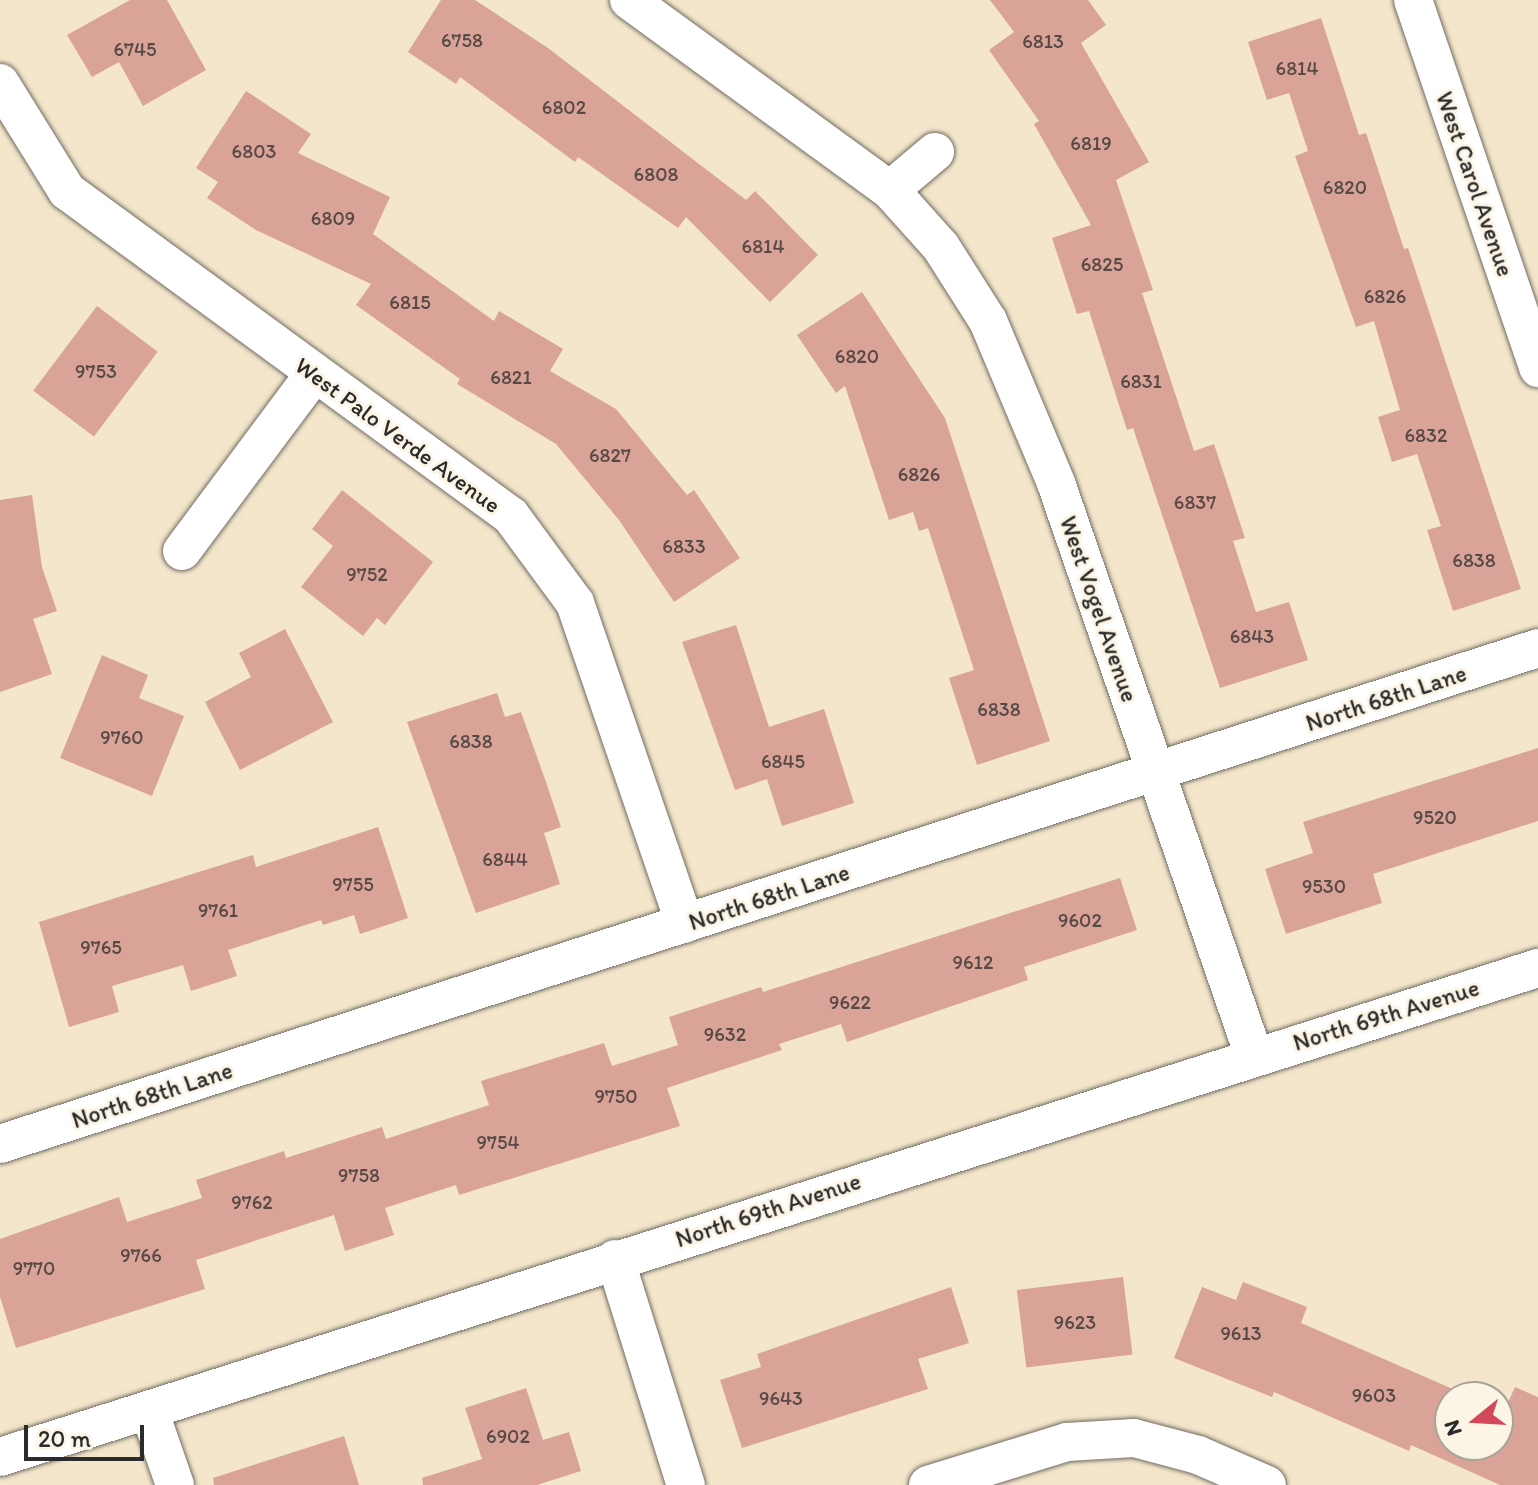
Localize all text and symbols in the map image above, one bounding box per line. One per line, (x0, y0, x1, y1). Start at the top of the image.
house number: 6758 (441, 28, 483, 52)
house number: 6813 (1022, 29, 1064, 53)
house number: 6745 (113, 37, 157, 61)
house number: 6814 (1276, 56, 1318, 80)
street label: West Carol Avenue (1430, 88, 1520, 280)
house number: 6802 (542, 95, 586, 119)
house number: 6819 (1070, 131, 1112, 155)
house number: 6803 (232, 139, 276, 163)
house number: 6808 (634, 162, 678, 186)
house number: 6820 (1323, 175, 1367, 199)
house number: 6809 (311, 206, 355, 230)
house number: 6814 (742, 234, 784, 258)
house number: 6825 (1081, 252, 1123, 276)
house number: 6826 (1364, 284, 1406, 308)
house number: 6815 (389, 290, 431, 314)
house number: 6820 (835, 344, 879, 368)
street label: West Palo Verde Avenue (290, 351, 506, 519)
house number: 9753 (75, 359, 117, 383)
house number: 6821 (490, 365, 532, 389)
house number: 6831 (1120, 369, 1162, 393)
house number: 6832 (1405, 423, 1447, 447)
house number: 6827 (589, 443, 631, 467)
house number: 6826 (898, 462, 940, 486)
house number: 6837 (1174, 490, 1216, 514)
street label: West Vogel Avenue (1054, 513, 1144, 705)
house number: 6833 (662, 534, 706, 558)
house number: 6838 (1452, 548, 1496, 572)
house number: 9752 (346, 562, 388, 586)
house number: 6843 (1230, 624, 1274, 648)
street label: North 68th Lane (1302, 658, 1470, 738)
house number: 6838 (977, 697, 1021, 721)
house number: 9760 (100, 725, 144, 749)
house number: 6838 (449, 729, 493, 753)
house number: 6845 (761, 749, 805, 773)
house number: 9520 (1413, 805, 1457, 829)
house number: 6844 (482, 847, 528, 871)
street label: North 68th Lane (685, 857, 853, 937)
house number: 9755 (332, 872, 374, 896)
house number: 9530 (1302, 874, 1346, 898)
house number: 9761 (198, 898, 238, 922)
house number: 9602 (1058, 908, 1102, 932)
house number: 9765 (80, 935, 122, 959)
house number: 9612 (953, 950, 993, 974)
street label: North 69th Avenue (1290, 973, 1482, 1057)
house number: 9622 (829, 990, 871, 1014)
house number: 9632 (704, 1022, 746, 1046)
street label: North 68th Lane (68, 1055, 236, 1135)
house number: 9750 (594, 1084, 638, 1108)
house number: 9754 (477, 1130, 519, 1154)
house number: 9758 (338, 1163, 380, 1187)
street label: North 69th Avenue (672, 1167, 864, 1253)
house number: 9762 (231, 1190, 273, 1214)
house number: 9766 (120, 1243, 162, 1267)
house number: 9770 (13, 1256, 55, 1280)
house number: 9623 (1054, 1310, 1096, 1334)
house number: 9613 (1220, 1321, 1262, 1345)
north arrow (1434, 1381, 1514, 1461)
house number: 9603 (1352, 1383, 1396, 1407)
house number: 9643 (759, 1386, 803, 1410)
scale bar (28, 1409, 148, 1459)
text: N (1437, 1417, 1468, 1439)
text: 20 m (38, 1424, 91, 1453)
house number: 6902 (486, 1424, 530, 1448)

